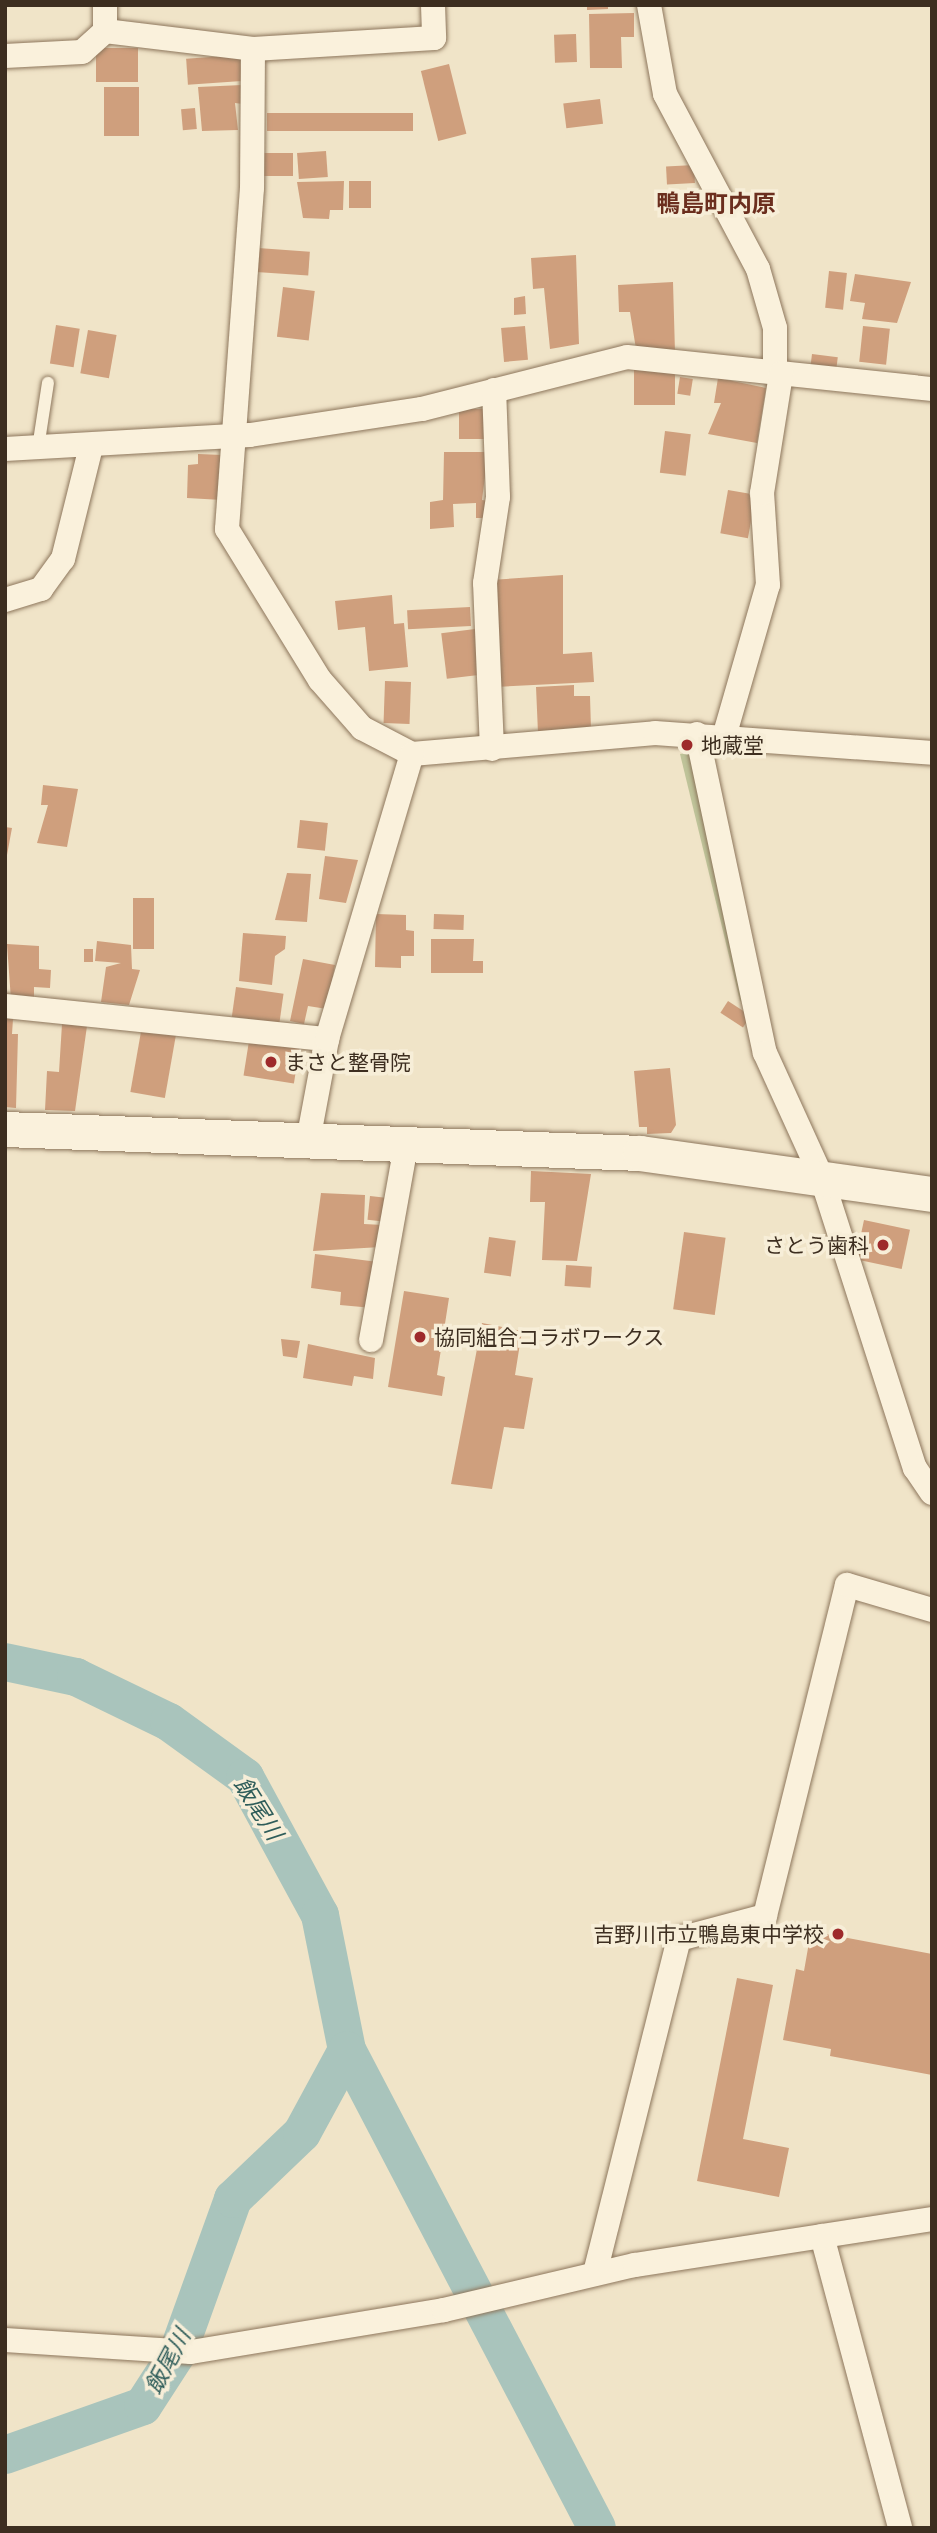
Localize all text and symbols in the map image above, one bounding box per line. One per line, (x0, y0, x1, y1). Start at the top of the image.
district label: 鴨島町内原 (656, 190, 776, 218)
place label: 地蔵堂 (701, 732, 764, 758)
marker: 地蔵堂 (679, 737, 695, 753)
place label: まさと整骨院 (285, 1049, 411, 1075)
marker: まさと整骨院 (263, 1054, 279, 1070)
place label: さとう歯科 (764, 1232, 869, 1258)
marker: さとう歯科 (875, 1237, 891, 1253)
place label: 協同組合コラボワークス (434, 1324, 665, 1350)
marker: 協同組合コラボワークス (412, 1329, 428, 1345)
water label: 飯尾川 (229, 1771, 289, 1845)
place label: 吉野川市立鴨島東中学校 (593, 1921, 824, 1947)
marker: 吉野川市立鴨島東中学校 (830, 1926, 846, 1942)
water label: 飯尾川 (139, 2324, 195, 2398)

